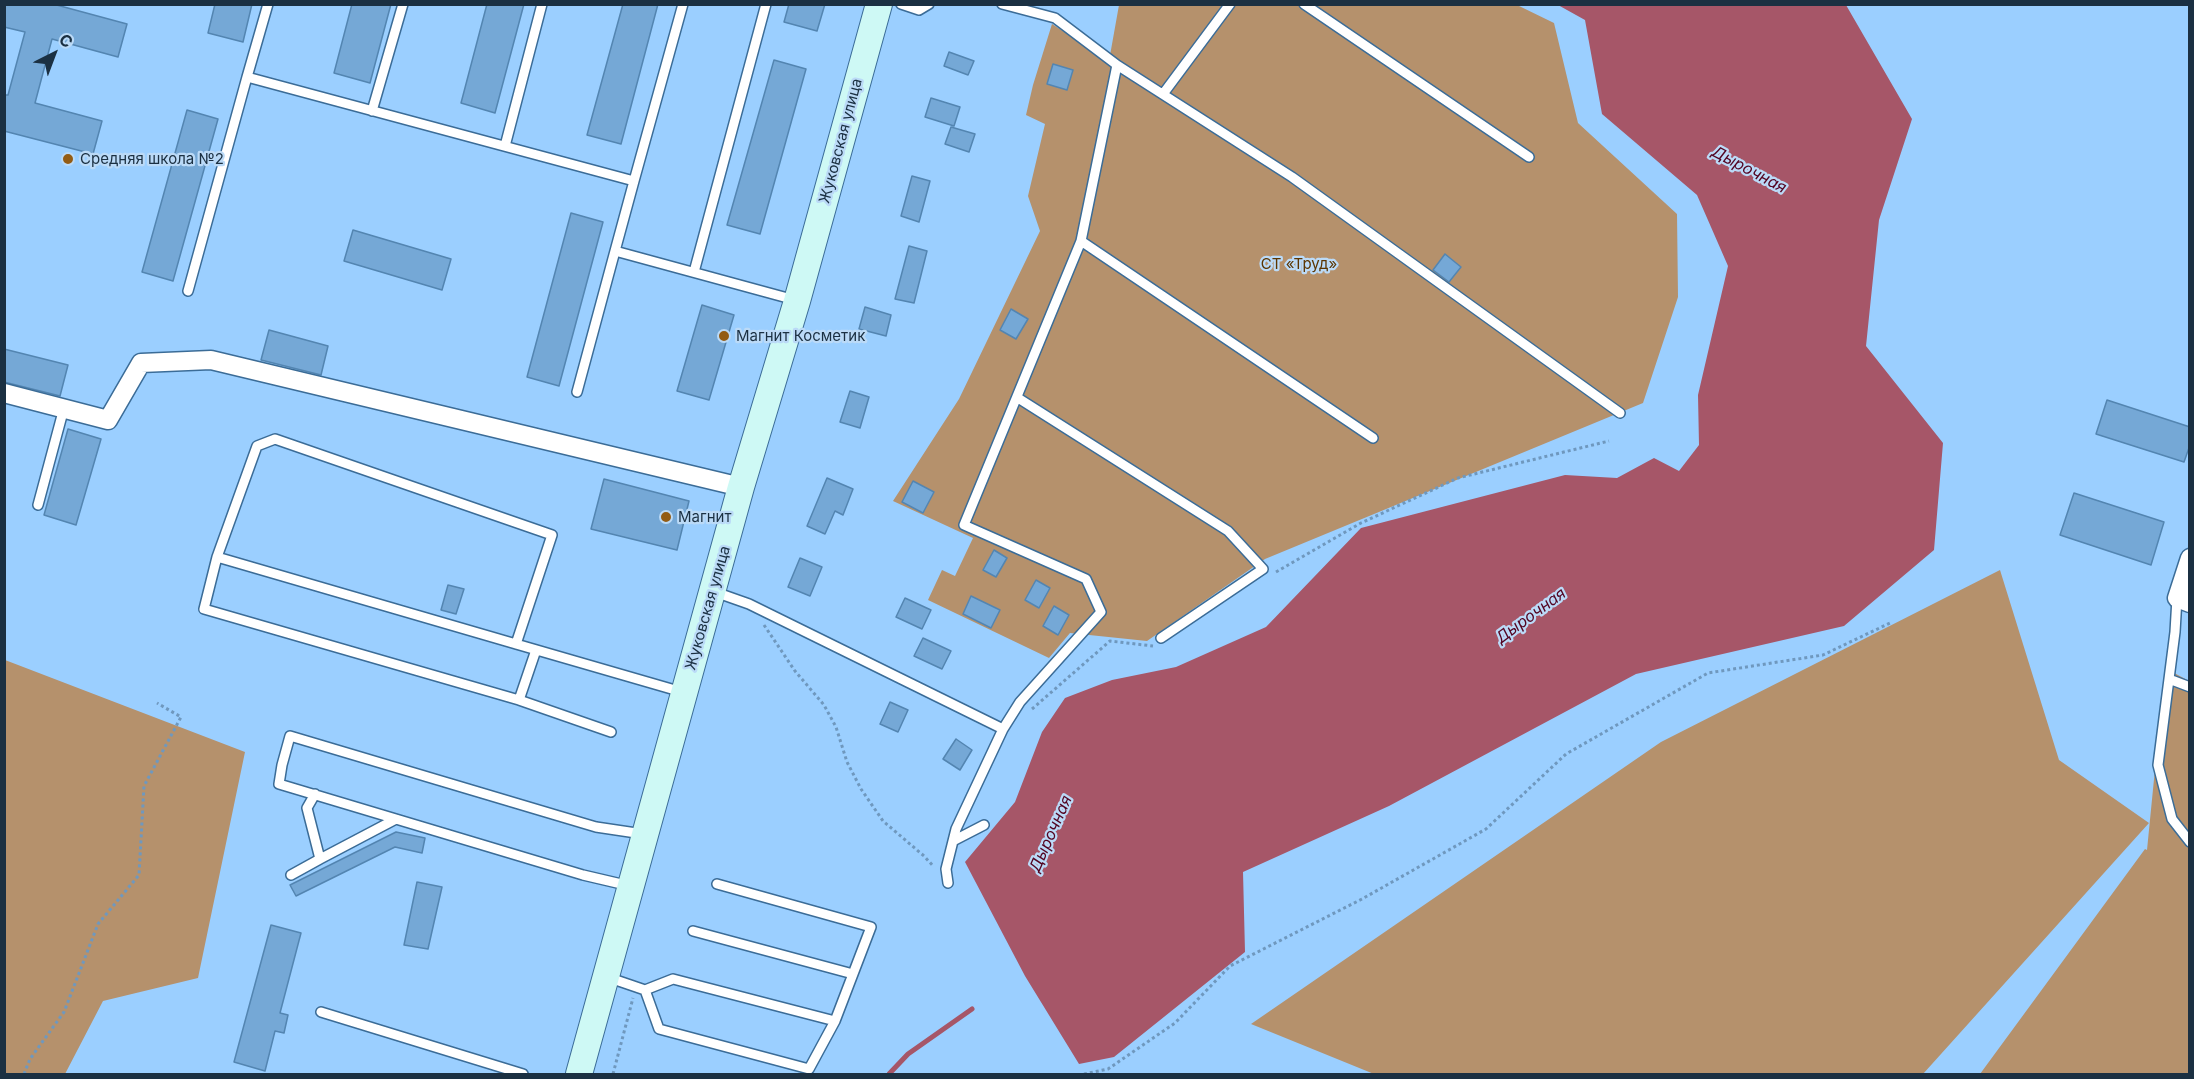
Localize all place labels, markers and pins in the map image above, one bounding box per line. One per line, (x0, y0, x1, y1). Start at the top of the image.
place label: Средняя школа №2 (80, 150, 224, 168)
marker: Средняя школа №2 (61, 152, 75, 166)
place label: Магнит Косметик (736, 327, 865, 345)
marker: Магнит Косметик (717, 329, 731, 343)
place label: Магнит (678, 508, 731, 526)
marker: Магнит (659, 510, 673, 524)

